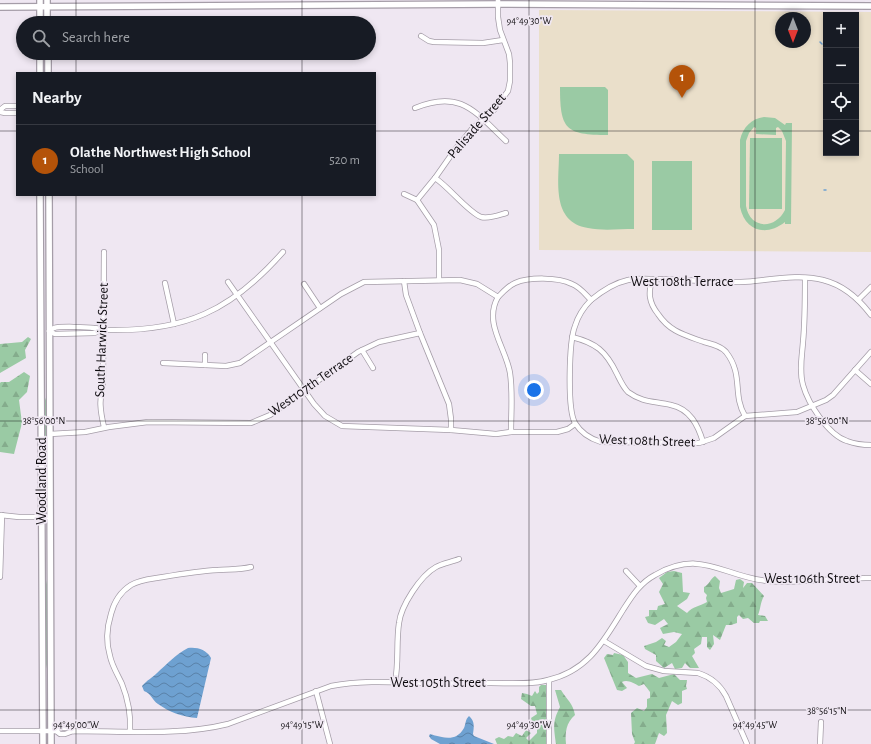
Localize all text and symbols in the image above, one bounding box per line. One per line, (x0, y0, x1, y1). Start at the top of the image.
north arrow (775, 12, 811, 48)
map controls (823, 12, 859, 156)
button: + (823, 12, 859, 48)
search box (16, 16, 376, 60)
text: 94°49'30"W (507, 16, 552, 26)
icon: search (30, 27, 52, 49)
text: Search here (62, 30, 130, 45)
button: − (823, 48, 859, 84)
pin: 1 (669, 65, 695, 98)
button: locate (823, 84, 859, 120)
text: Nearby (32, 89, 82, 106)
street label: Palisade Street (445, 91, 509, 161)
button: layers (823, 120, 859, 156)
text: Olathe Northwest High School (70, 145, 251, 160)
text: 1 (43, 154, 47, 167)
text: 520 m (329, 154, 360, 167)
text: School (70, 163, 104, 176)
street label: West 108th Terrace (631, 275, 733, 289)
street label: South Harwick Street (93, 282, 111, 397)
street label: West107th Terrace (266, 351, 356, 419)
your location (524, 380, 544, 400)
text: 38°56'00"N (23, 416, 65, 426)
text: 38°56'00"N (806, 416, 848, 426)
street label: West 108th Street (599, 432, 696, 450)
street label: Woodland Road (35, 437, 49, 525)
street label: West 106th Street (764, 572, 861, 586)
street label: West 105th Street (390, 676, 486, 690)
text: 38°56'15"N (807, 706, 847, 716)
text: 94°49'00"W (53, 720, 99, 730)
text: 94°49'15"W (280, 720, 324, 730)
text: 94°49'30"W (507, 720, 552, 730)
text: 94°49'45"W (733, 720, 777, 730)

